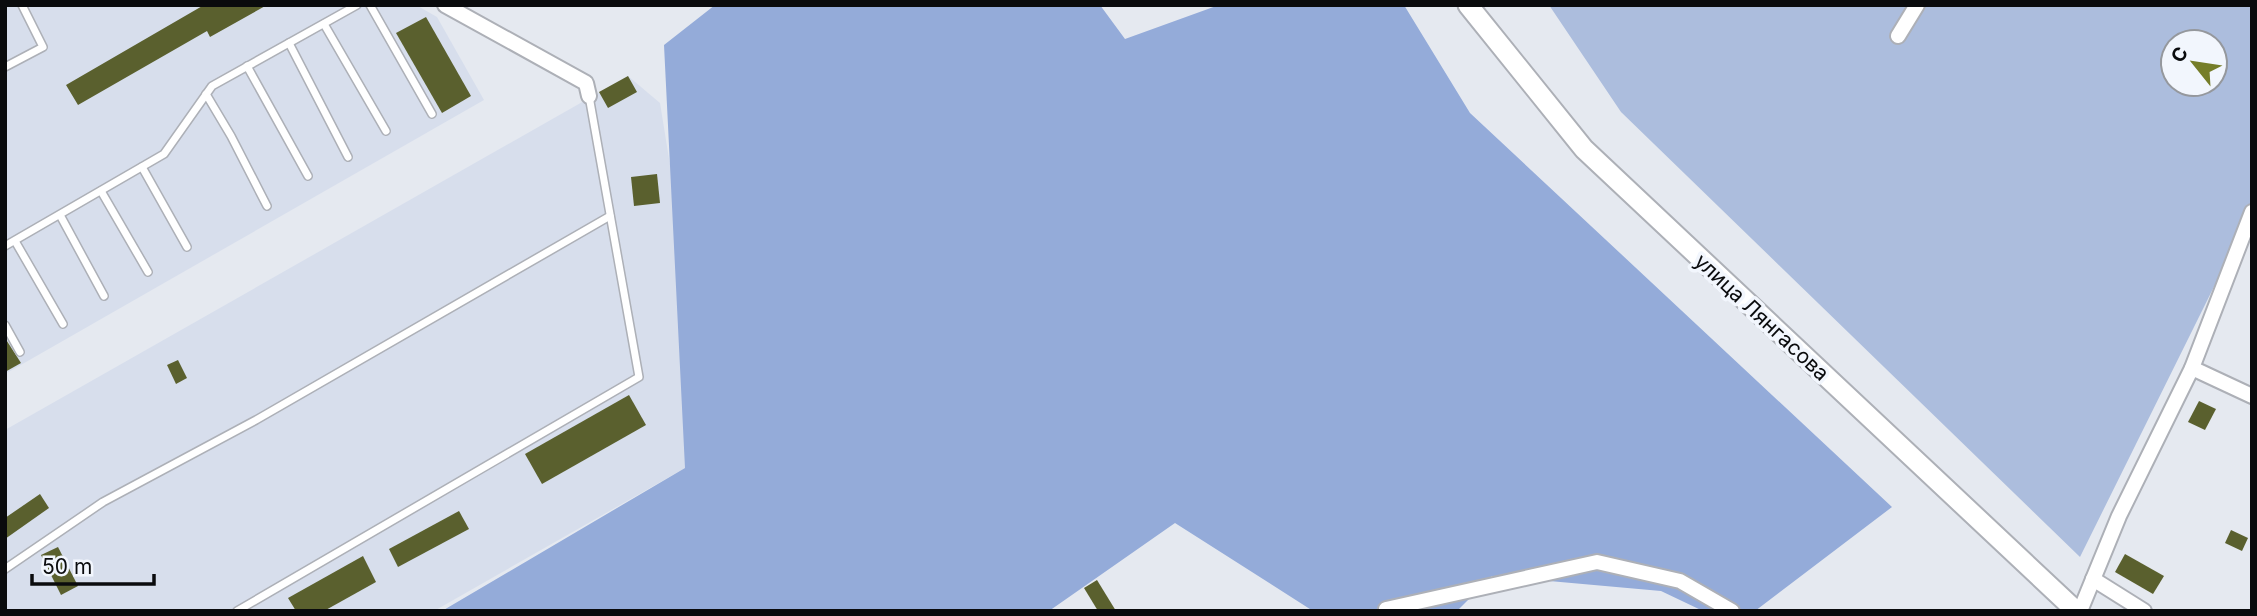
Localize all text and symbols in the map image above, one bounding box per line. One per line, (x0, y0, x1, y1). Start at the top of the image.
north arrow (2159, 28, 2229, 98)
text: С (2166, 43, 2193, 67)
street label: улица Лянгасова (1690, 248, 1834, 386)
scale bar (32, 542, 154, 586)
text: 50 m (42, 554, 92, 579)

